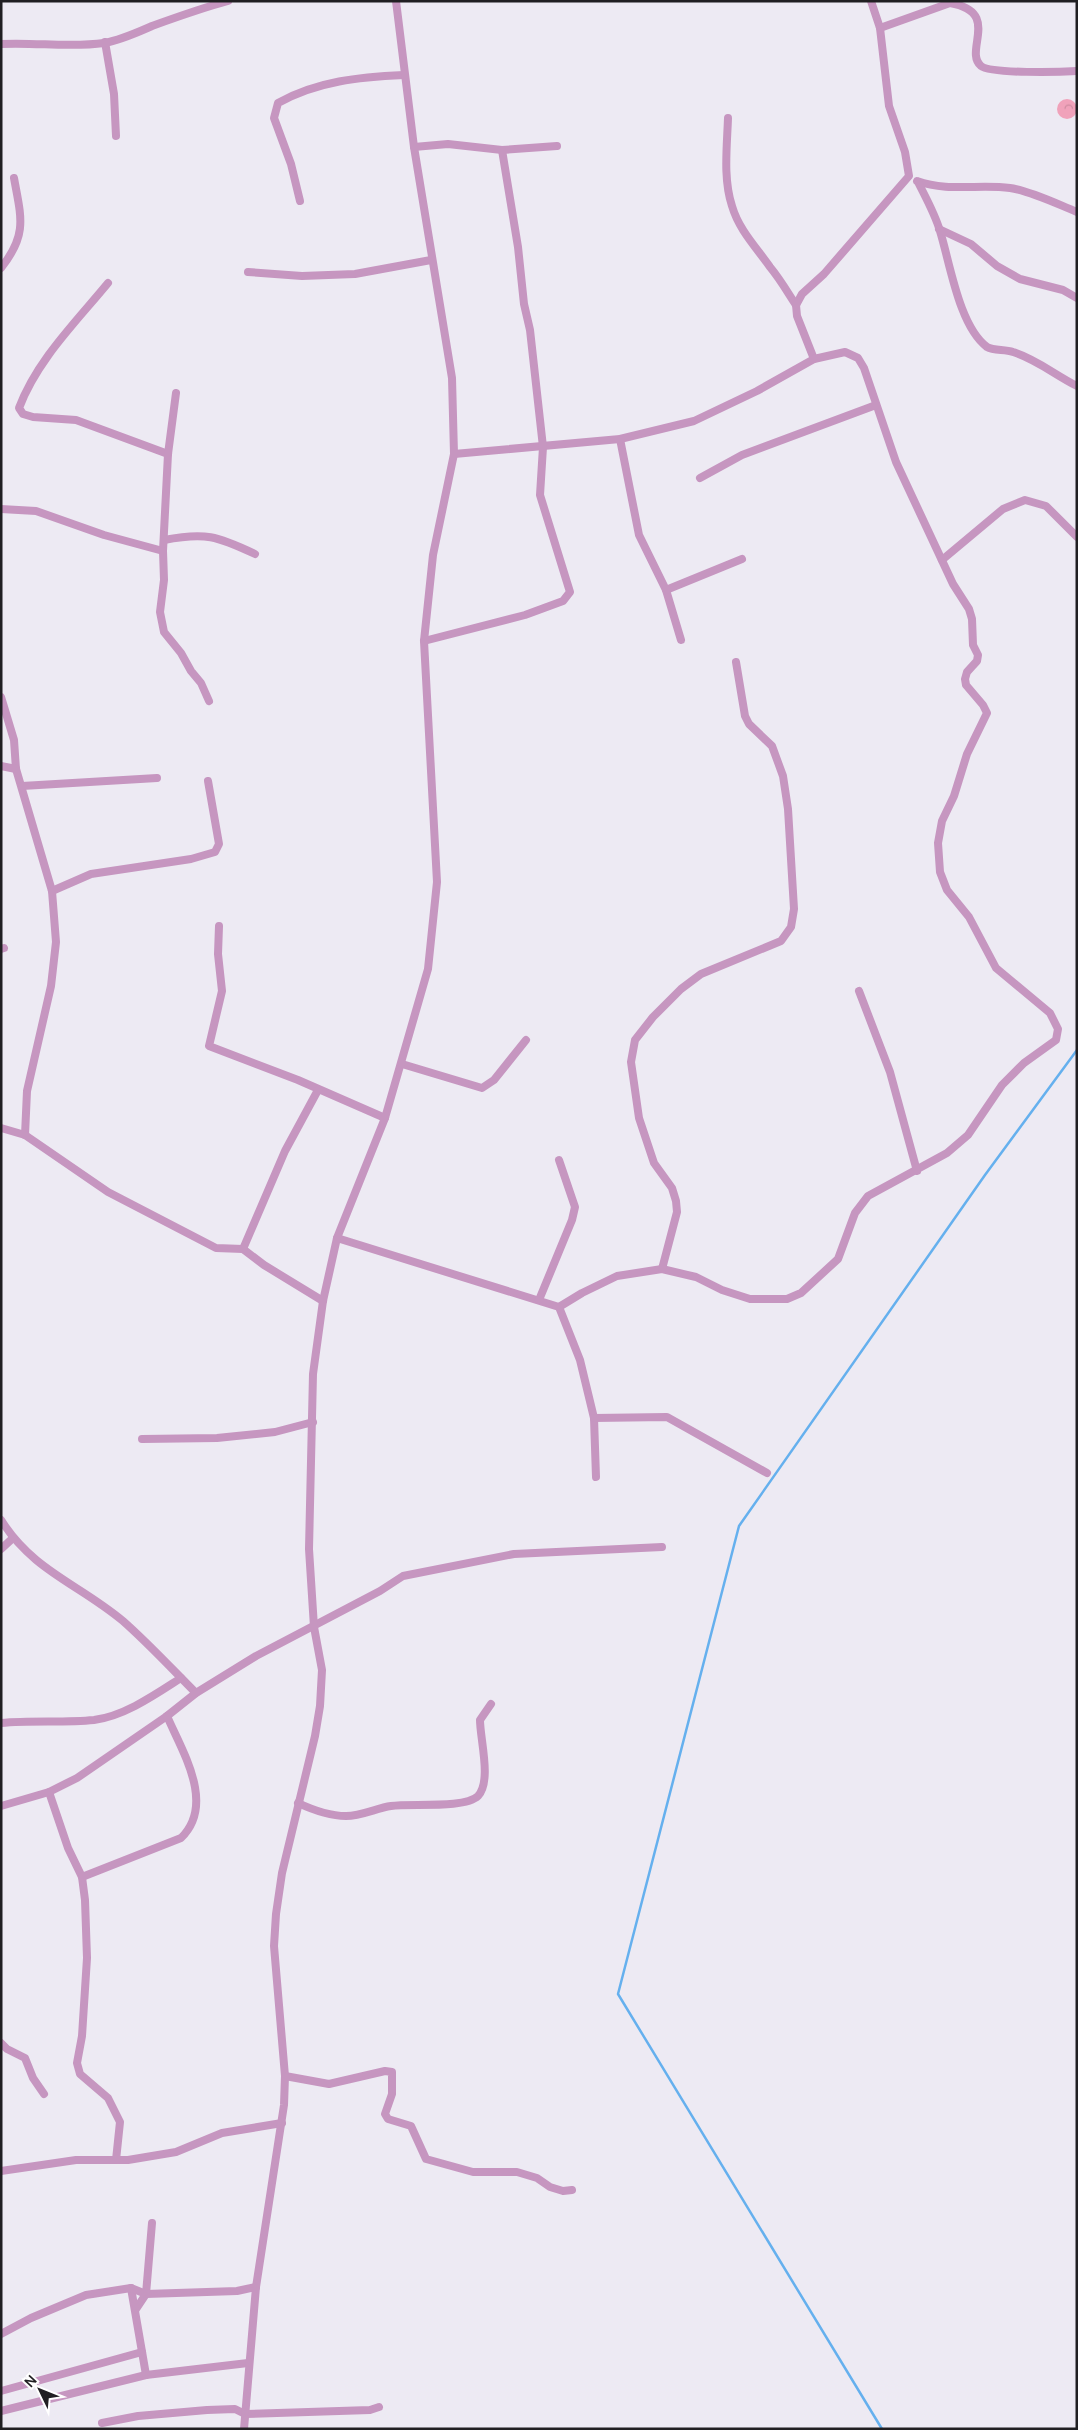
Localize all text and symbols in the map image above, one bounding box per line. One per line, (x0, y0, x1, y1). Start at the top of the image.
north arrow (15, 2365, 65, 2415)
text: N (20, 2371, 41, 2391)

